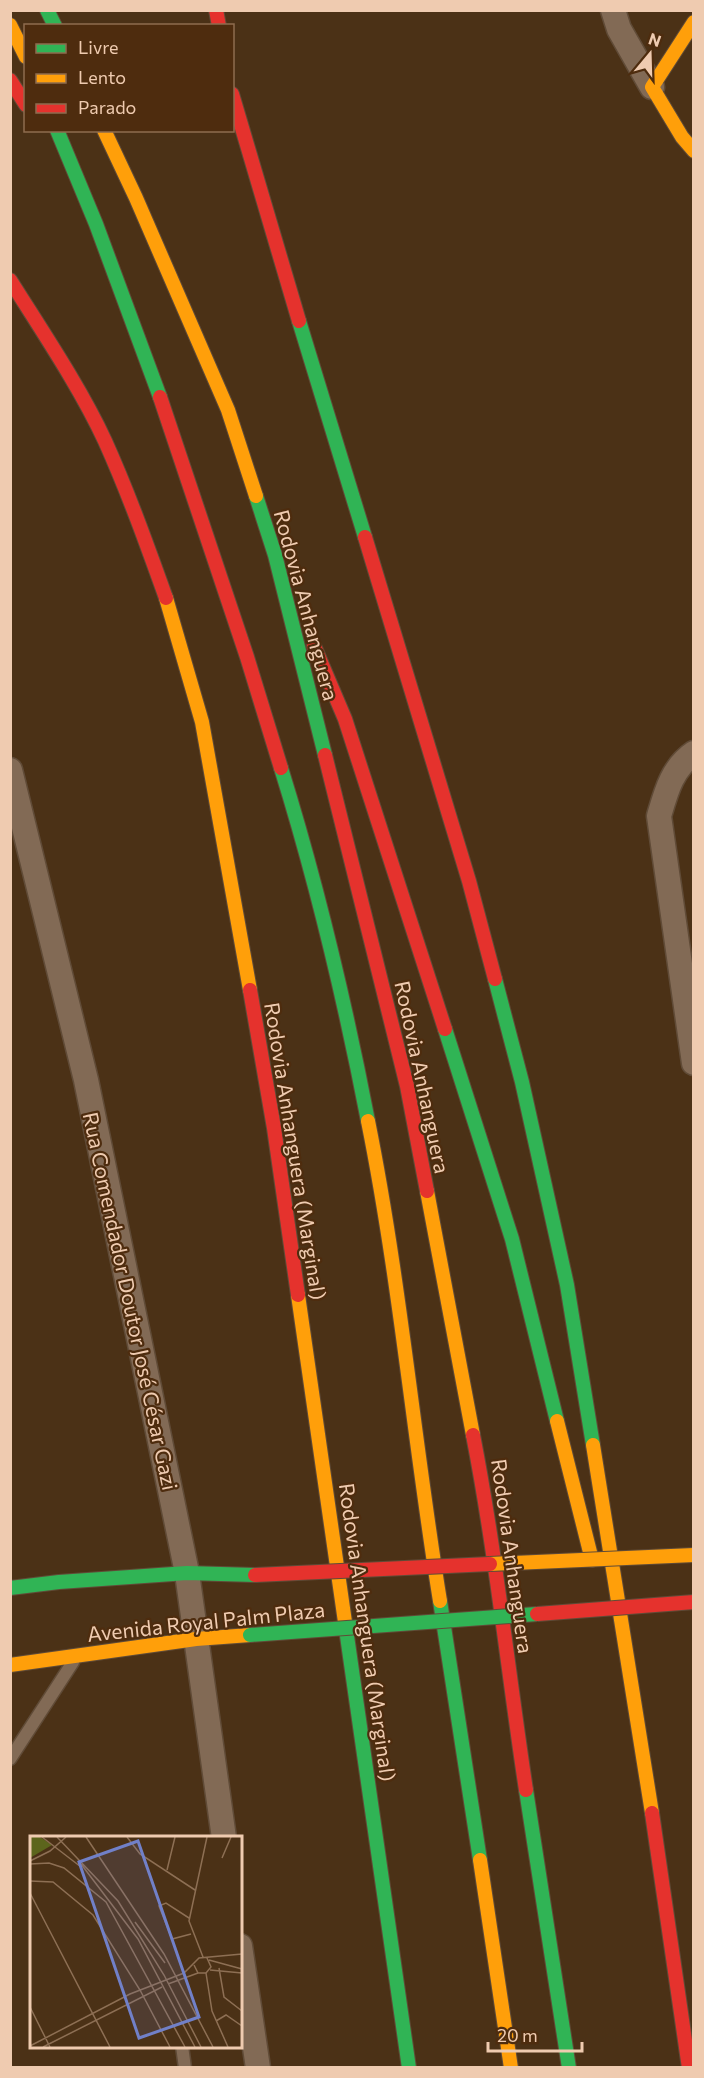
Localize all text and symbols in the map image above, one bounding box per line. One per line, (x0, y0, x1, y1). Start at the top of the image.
legend (24, 24, 234, 132)
north arrow (620, 24, 680, 84)
text: N (646, 28, 664, 50)
text: Livre (78, 36, 119, 58)
text: Lento (78, 66, 126, 88)
text: Parado (78, 96, 136, 118)
street label: Rodovia Anhanguera (270, 507, 344, 703)
street label: Rodovia Anhanguera (390, 978, 456, 1176)
street label: Rodovia Anhanguera (Marginal) (260, 1000, 332, 1302)
street label: Rua Comendador Doutor José César Gazi (79, 1110, 183, 1492)
street label: Rodovia Anhanguera (487, 1457, 539, 1655)
street label: Rodovia Anhanguera (Marginal) (335, 1481, 401, 1783)
street label: Avenida Royal Palm Plaza (86, 1596, 326, 1646)
inset map (30, 1836, 242, 2048)
scale bar (488, 2015, 582, 2053)
text: 20 m (497, 2024, 538, 2046)

